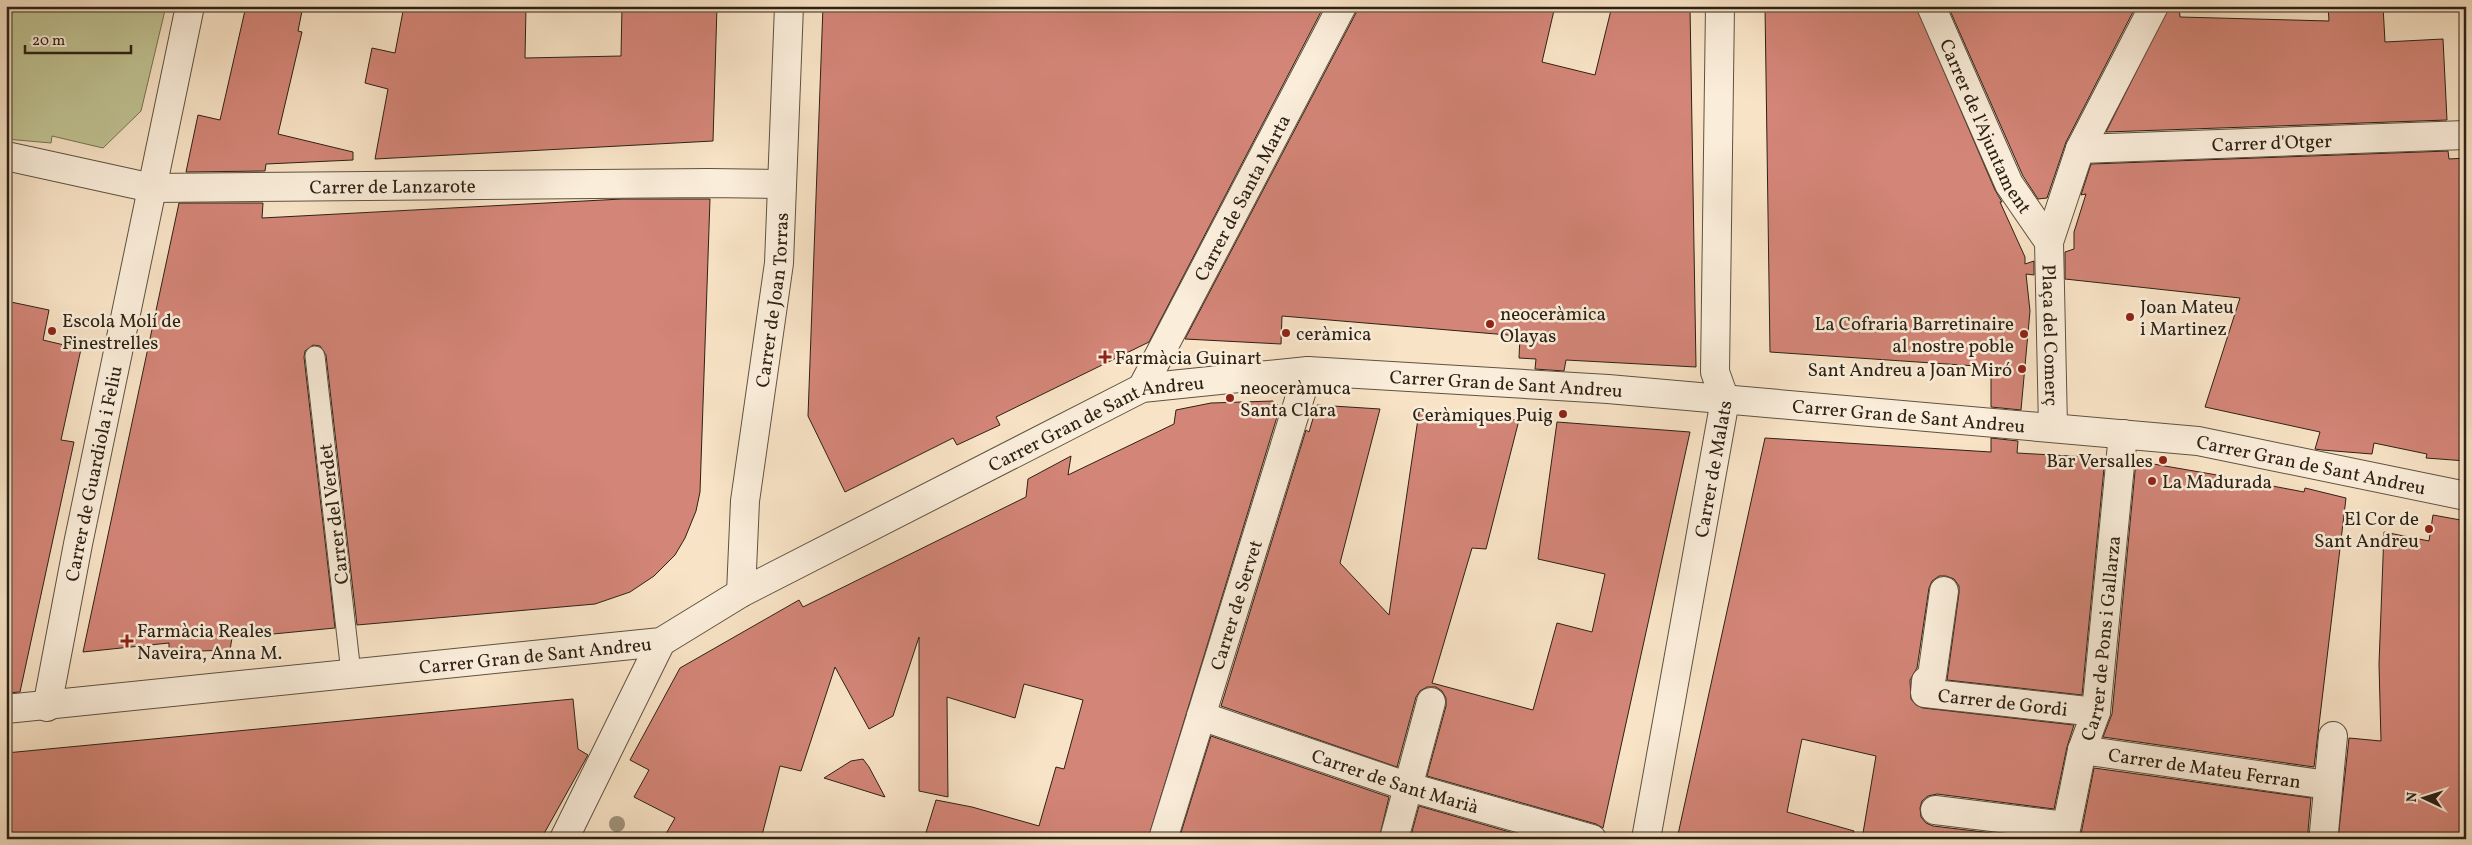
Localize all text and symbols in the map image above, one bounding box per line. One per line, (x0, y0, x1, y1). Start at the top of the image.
scale bar (25, 22, 131, 54)
text: 20 m (32, 31, 65, 52)
street label: Carrer de l'Ajuntament (1932, 35, 2037, 220)
street label: Carrer de Santa Marta (1189, 111, 1298, 286)
street label: Carrer d'Otger (2211, 129, 2333, 159)
street label: Carrer de Lanzarote (309, 174, 476, 202)
street label: Carrer de Joan Torras (750, 212, 796, 389)
street label: Plaça del Comerç (2034, 264, 2064, 407)
place label: Joan Mateu i Martinez (2140, 295, 2234, 343)
place label: neoceràmica Olayas (1500, 302, 1606, 350)
place label: Escola Molí de Finestrelles (62, 309, 181, 357)
marker: Joan Mateu i Martinez (2124, 311, 2136, 323)
place label: La Cofraria Barretinaire al nostre poble (1815, 312, 2014, 360)
marker: neoceràmica Olayas (1484, 318, 1496, 330)
place label: ceràmica (1296, 322, 1371, 348)
marker: Escola Molí de Finestrelles (46, 325, 58, 337)
marker: ceràmica (1280, 327, 1292, 339)
marker: La Cofraria Barretinaire al nostre poble (2018, 328, 2030, 340)
place label: Farmàcia Guinart (1115, 346, 1262, 372)
marker: Farmàcia Guinart (1099, 351, 1111, 363)
place label: Sant Andreu a Joan Miró (1808, 358, 2012, 384)
marker: Sant Andreu a Joan Miró (2016, 363, 2028, 375)
street label: Carrer de Guardiola i Feliu (60, 364, 130, 584)
street label: Carrer Gran de Sant Andreu (1389, 365, 1624, 405)
street label: Carrer Gran de Sant Andreu (984, 371, 1205, 479)
place label: neoceràmuca Santa Clara (1240, 376, 1351, 424)
marker: neoceràmuca Santa Clara (1224, 392, 1236, 404)
street label: Carrer Gran de Sant Andreu (1791, 394, 2026, 441)
street label: Carrer de Malats (1689, 399, 1740, 540)
place label: Ceràmiques Puig (1412, 403, 1553, 429)
marker: Ceràmiques Puig (1557, 408, 1569, 420)
street label: Carrer Gran de Sant Andreu (2194, 430, 2428, 502)
street label: Carrer del Verdet (313, 441, 357, 586)
place label: Bar Versalles (2046, 449, 2153, 475)
marker: Bar Versalles (2157, 454, 2169, 466)
place label: La Madurada (2162, 470, 2272, 496)
marker: La Madurada (2146, 475, 2158, 487)
place label: El Cor de Sant Andreu (2314, 507, 2419, 555)
marker: El Cor de Sant Andreu (2423, 523, 2435, 535)
street label: Carrer de Pons i Gallarza (2075, 535, 2128, 745)
street label: Carrer de Servet (1205, 537, 1270, 674)
place label: Farmàcia Reales Naveira, Anna M. (137, 619, 282, 667)
street label: Carrer Gran de Sant Andreu (418, 632, 653, 682)
marker: Farmàcia Reales Naveira, Anna M. (121, 635, 133, 647)
street label: Carrer de Gordi (1936, 684, 2069, 724)
street label: Carrer de Mateu Ferran (2106, 743, 2303, 796)
street label: Carrer de Sant Marià (1308, 744, 1482, 821)
north arrow (2400, 772, 2450, 822)
text: N (2403, 791, 2422, 803)

